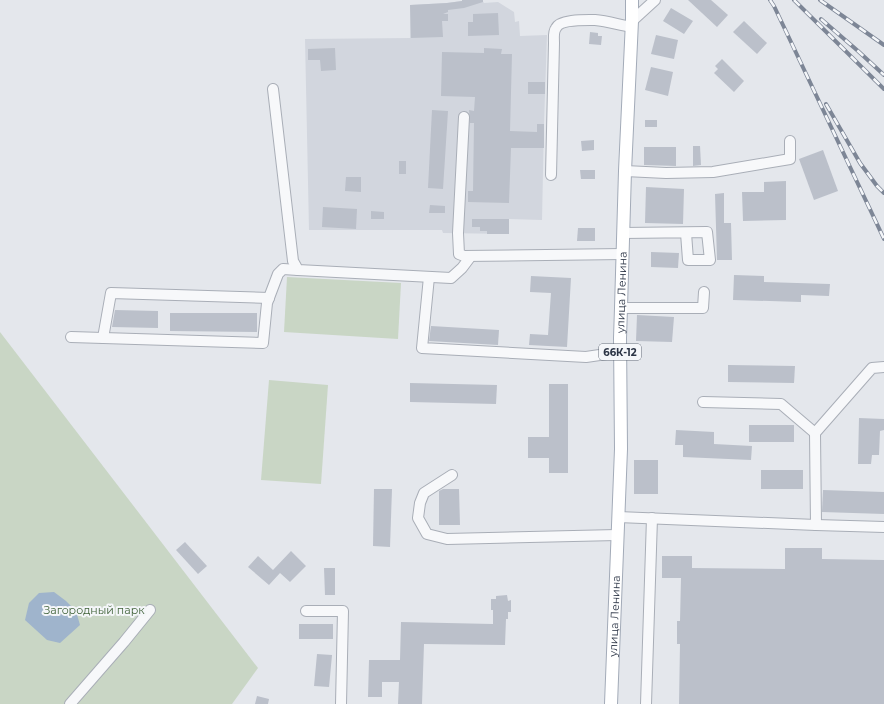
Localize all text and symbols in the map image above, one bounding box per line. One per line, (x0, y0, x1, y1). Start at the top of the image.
street label: улица Ленина (613, 251, 630, 334)
road number: 66К-12 (599, 344, 641, 360)
street label: улица Ленина (606, 575, 623, 658)
park label: Загородный парк (43, 603, 145, 617)

